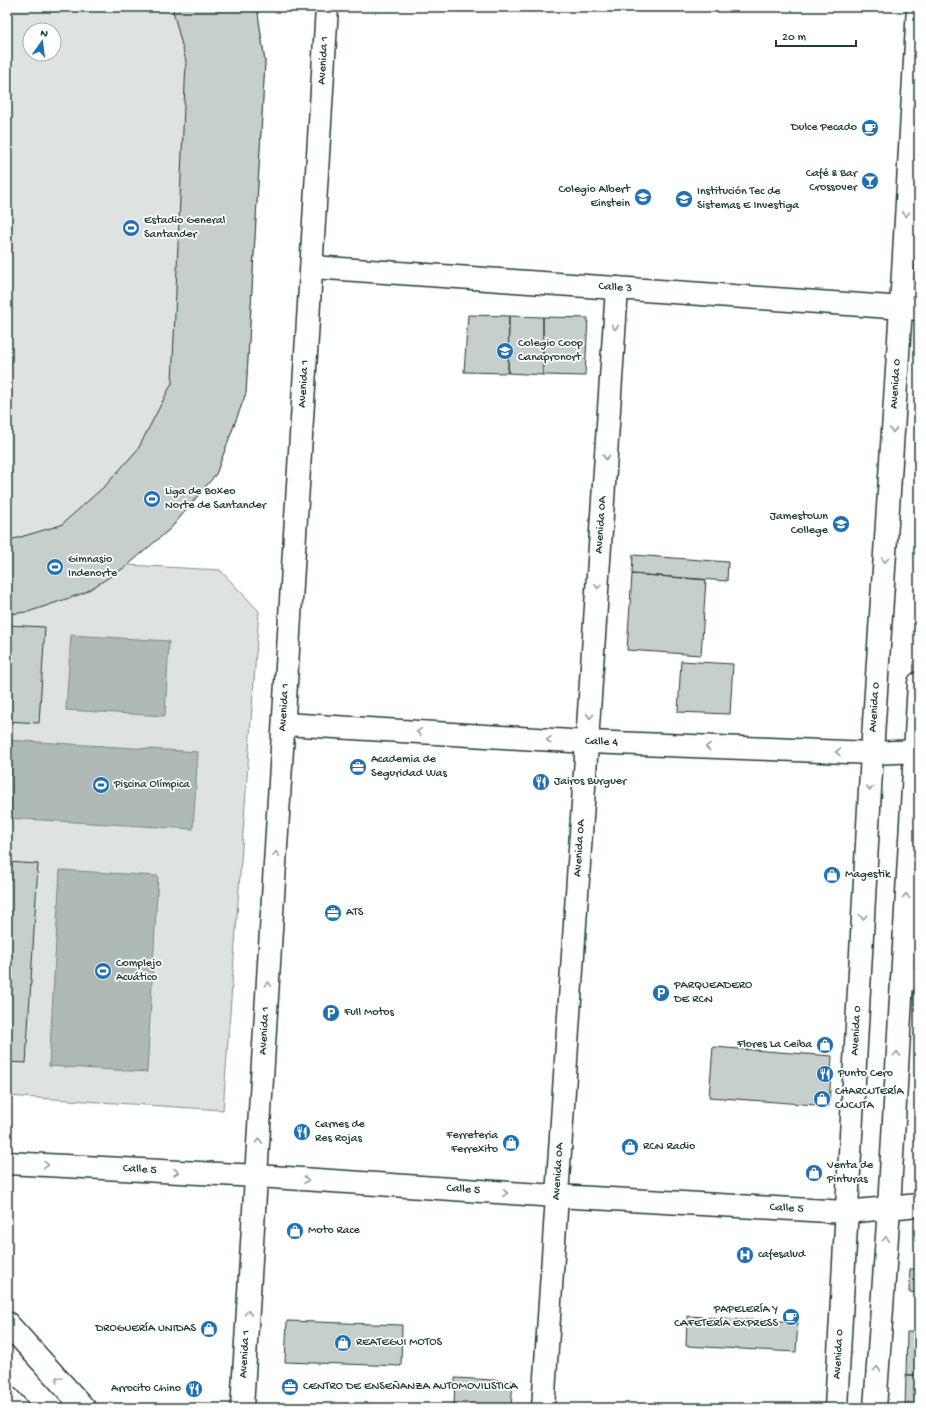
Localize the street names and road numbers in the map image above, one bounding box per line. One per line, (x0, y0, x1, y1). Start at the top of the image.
street label: Avenida 1 (315, 36, 332, 85)
street label: Calle 3 (598, 280, 633, 296)
street label: Avenida 0 (887, 358, 905, 409)
street label: Avenida 1 (296, 359, 313, 408)
street label: Avenida 0A (592, 495, 610, 554)
street label: Avenida 0 (866, 681, 884, 733)
street label: Avenida 1 (276, 683, 293, 732)
street label: Calle 4 (585, 735, 619, 750)
street label: Avenida 0A (571, 818, 589, 877)
street label: Avenida 0 (848, 1005, 865, 1056)
street label: Avenida 1 (256, 1006, 273, 1055)
street label: Avenida 0A (550, 1142, 568, 1201)
street label: Calle 5 (123, 1162, 157, 1178)
street label: Calle 5 (446, 1182, 481, 1198)
street label: Calle 5 (769, 1201, 804, 1217)
street label: Avenida 0 (831, 1328, 847, 1380)
street label: Avenida 1 (237, 1329, 254, 1379)

